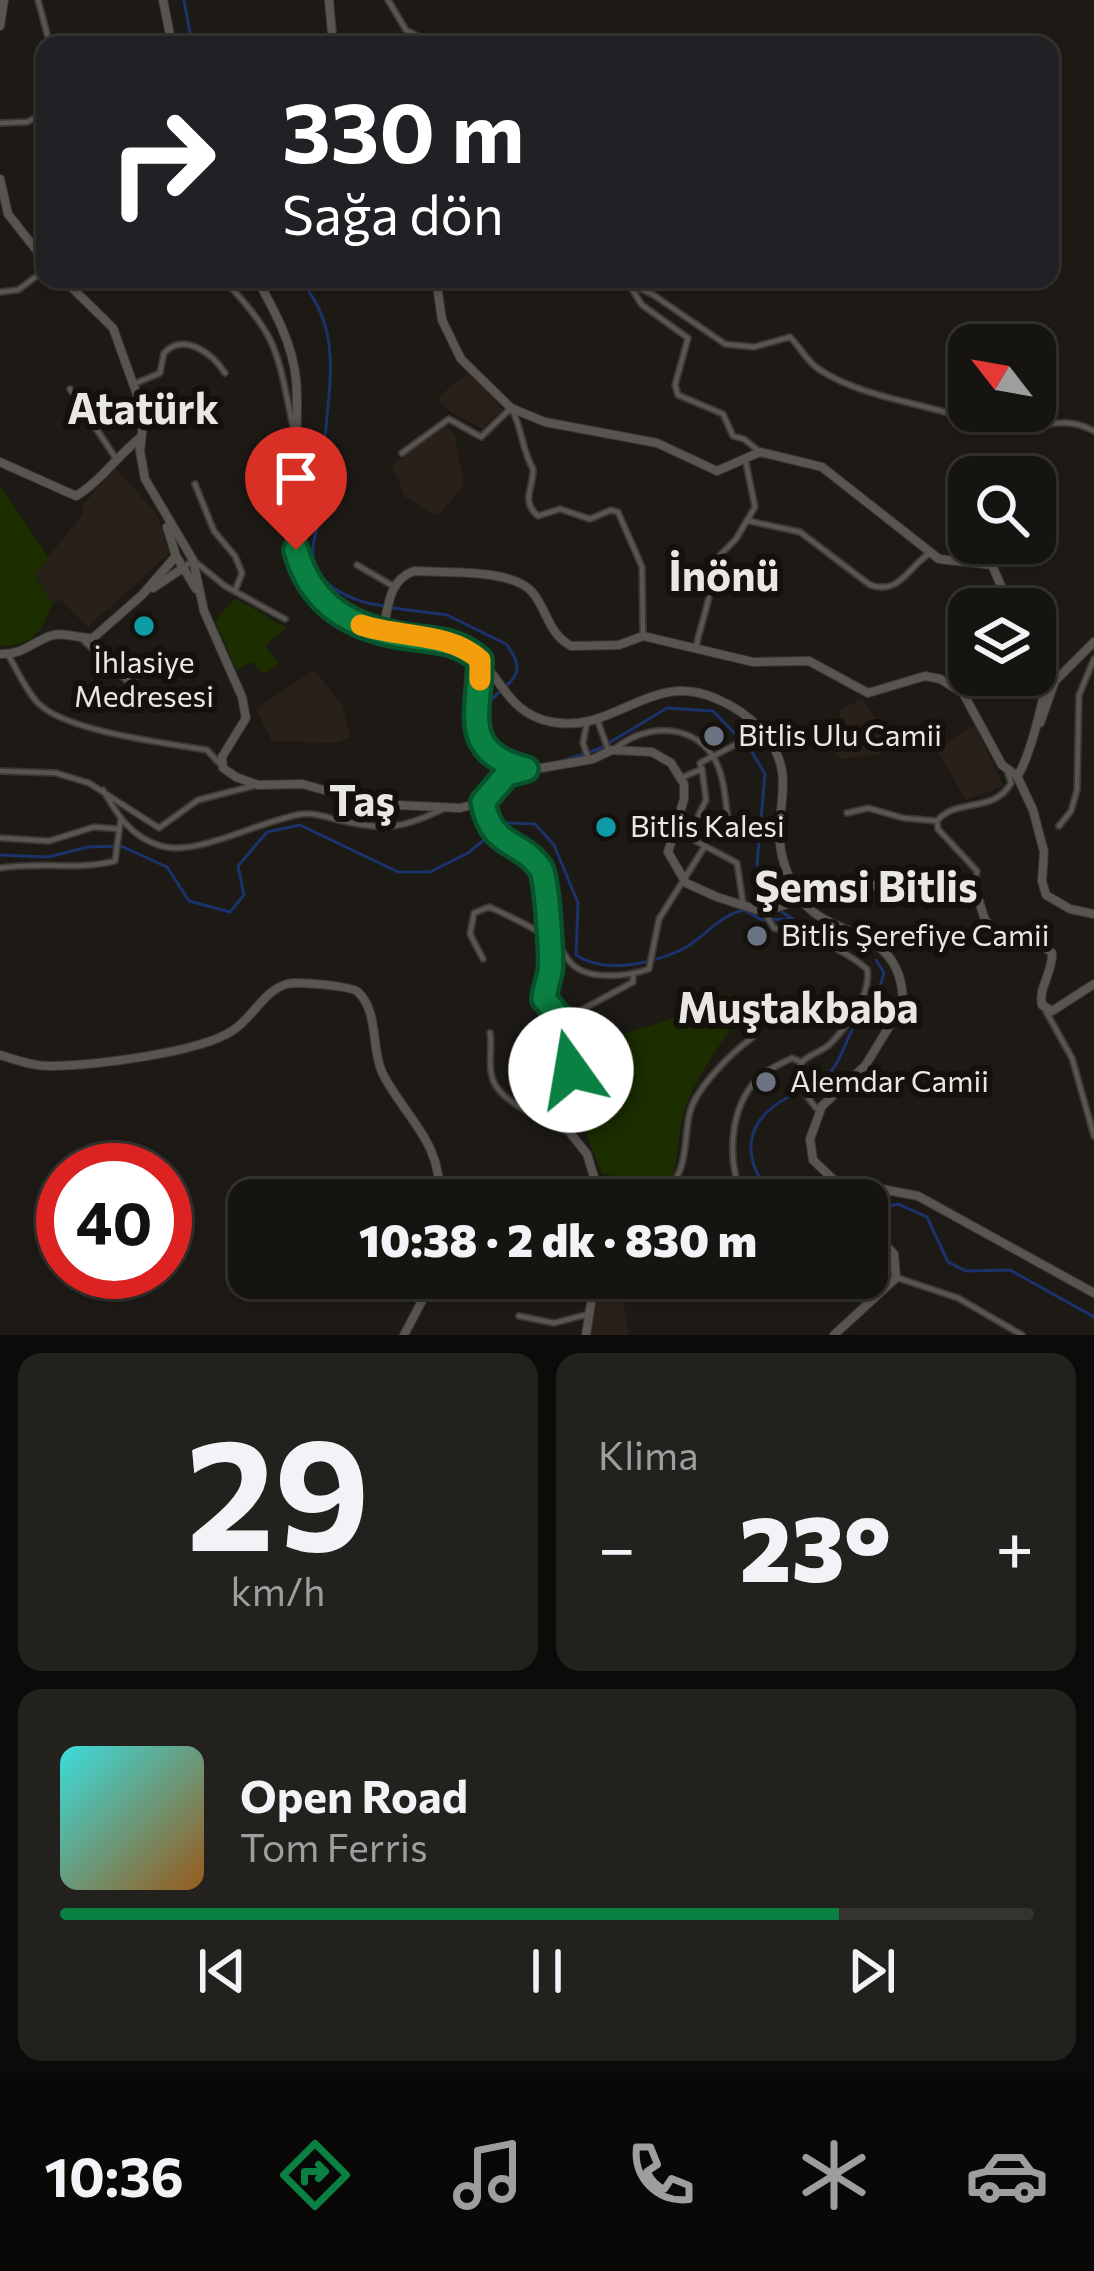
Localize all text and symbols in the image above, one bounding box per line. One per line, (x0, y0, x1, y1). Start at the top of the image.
text: 330 m (282, 78, 525, 180)
icon: right (84, 84, 240, 240)
text: Sağa dön (282, 180, 504, 246)
north arrow (948, 324, 1056, 432)
map controls (948, 324, 1056, 696)
district label: Atatürk (67, 381, 219, 433)
pin (245, 427, 347, 550)
icon: arrive (263, 445, 329, 511)
button: search (948, 456, 1056, 564)
district label: İnönü (669, 548, 779, 600)
button: layers (948, 588, 1056, 696)
marker: İhlasiye Medresesi (131, 613, 157, 639)
place label: İhlasiye Medresesi (74, 642, 214, 713)
place label: Bitlis Ulu Camii (738, 715, 942, 752)
marker: Bitlis Ulu Camii (701, 723, 727, 749)
district label: Taş (329, 773, 395, 826)
place label: Bitlis Kalesi (630, 806, 785, 843)
marker: Bitlis Kalesi (593, 814, 619, 840)
district label: Şemsi Bitlis (754, 859, 978, 912)
place label: Bitlis Şerefiye Camii (781, 915, 1050, 952)
marker: Bitlis Şerefiye Camii (744, 923, 770, 949)
district label: Muştakbaba (677, 980, 919, 1033)
position arrow (508, 1007, 634, 1133)
place label: Alemdar Camii (790, 1061, 989, 1098)
marker: Alemdar Camii (753, 1069, 779, 1095)
speed limit sign: 40 (36, 1143, 192, 1299)
text: 10:38 · 2 dk · 830 m (359, 1211, 757, 1266)
text: 29 (186, 1392, 370, 1583)
text: Klima (598, 1430, 699, 1478)
text: 23° (740, 1490, 891, 1601)
text: − (598, 1505, 636, 1586)
text: + (995, 1505, 1034, 1586)
text: km/h (231, 1566, 325, 1614)
text: Open Road (240, 1767, 468, 1822)
text: Tom Ferris (240, 1822, 428, 1870)
icon: previous (189, 1938, 255, 2004)
icon: pause (514, 1938, 580, 2004)
icon: next (839, 1938, 905, 2004)
icon: directions (273, 2133, 357, 2217)
icon: music (446, 2133, 530, 2217)
icon: phone (619, 2133, 703, 2217)
icon: climate (792, 2133, 876, 2217)
icon: car (965, 2133, 1049, 2217)
text: 10:36 (45, 2142, 184, 2208)

